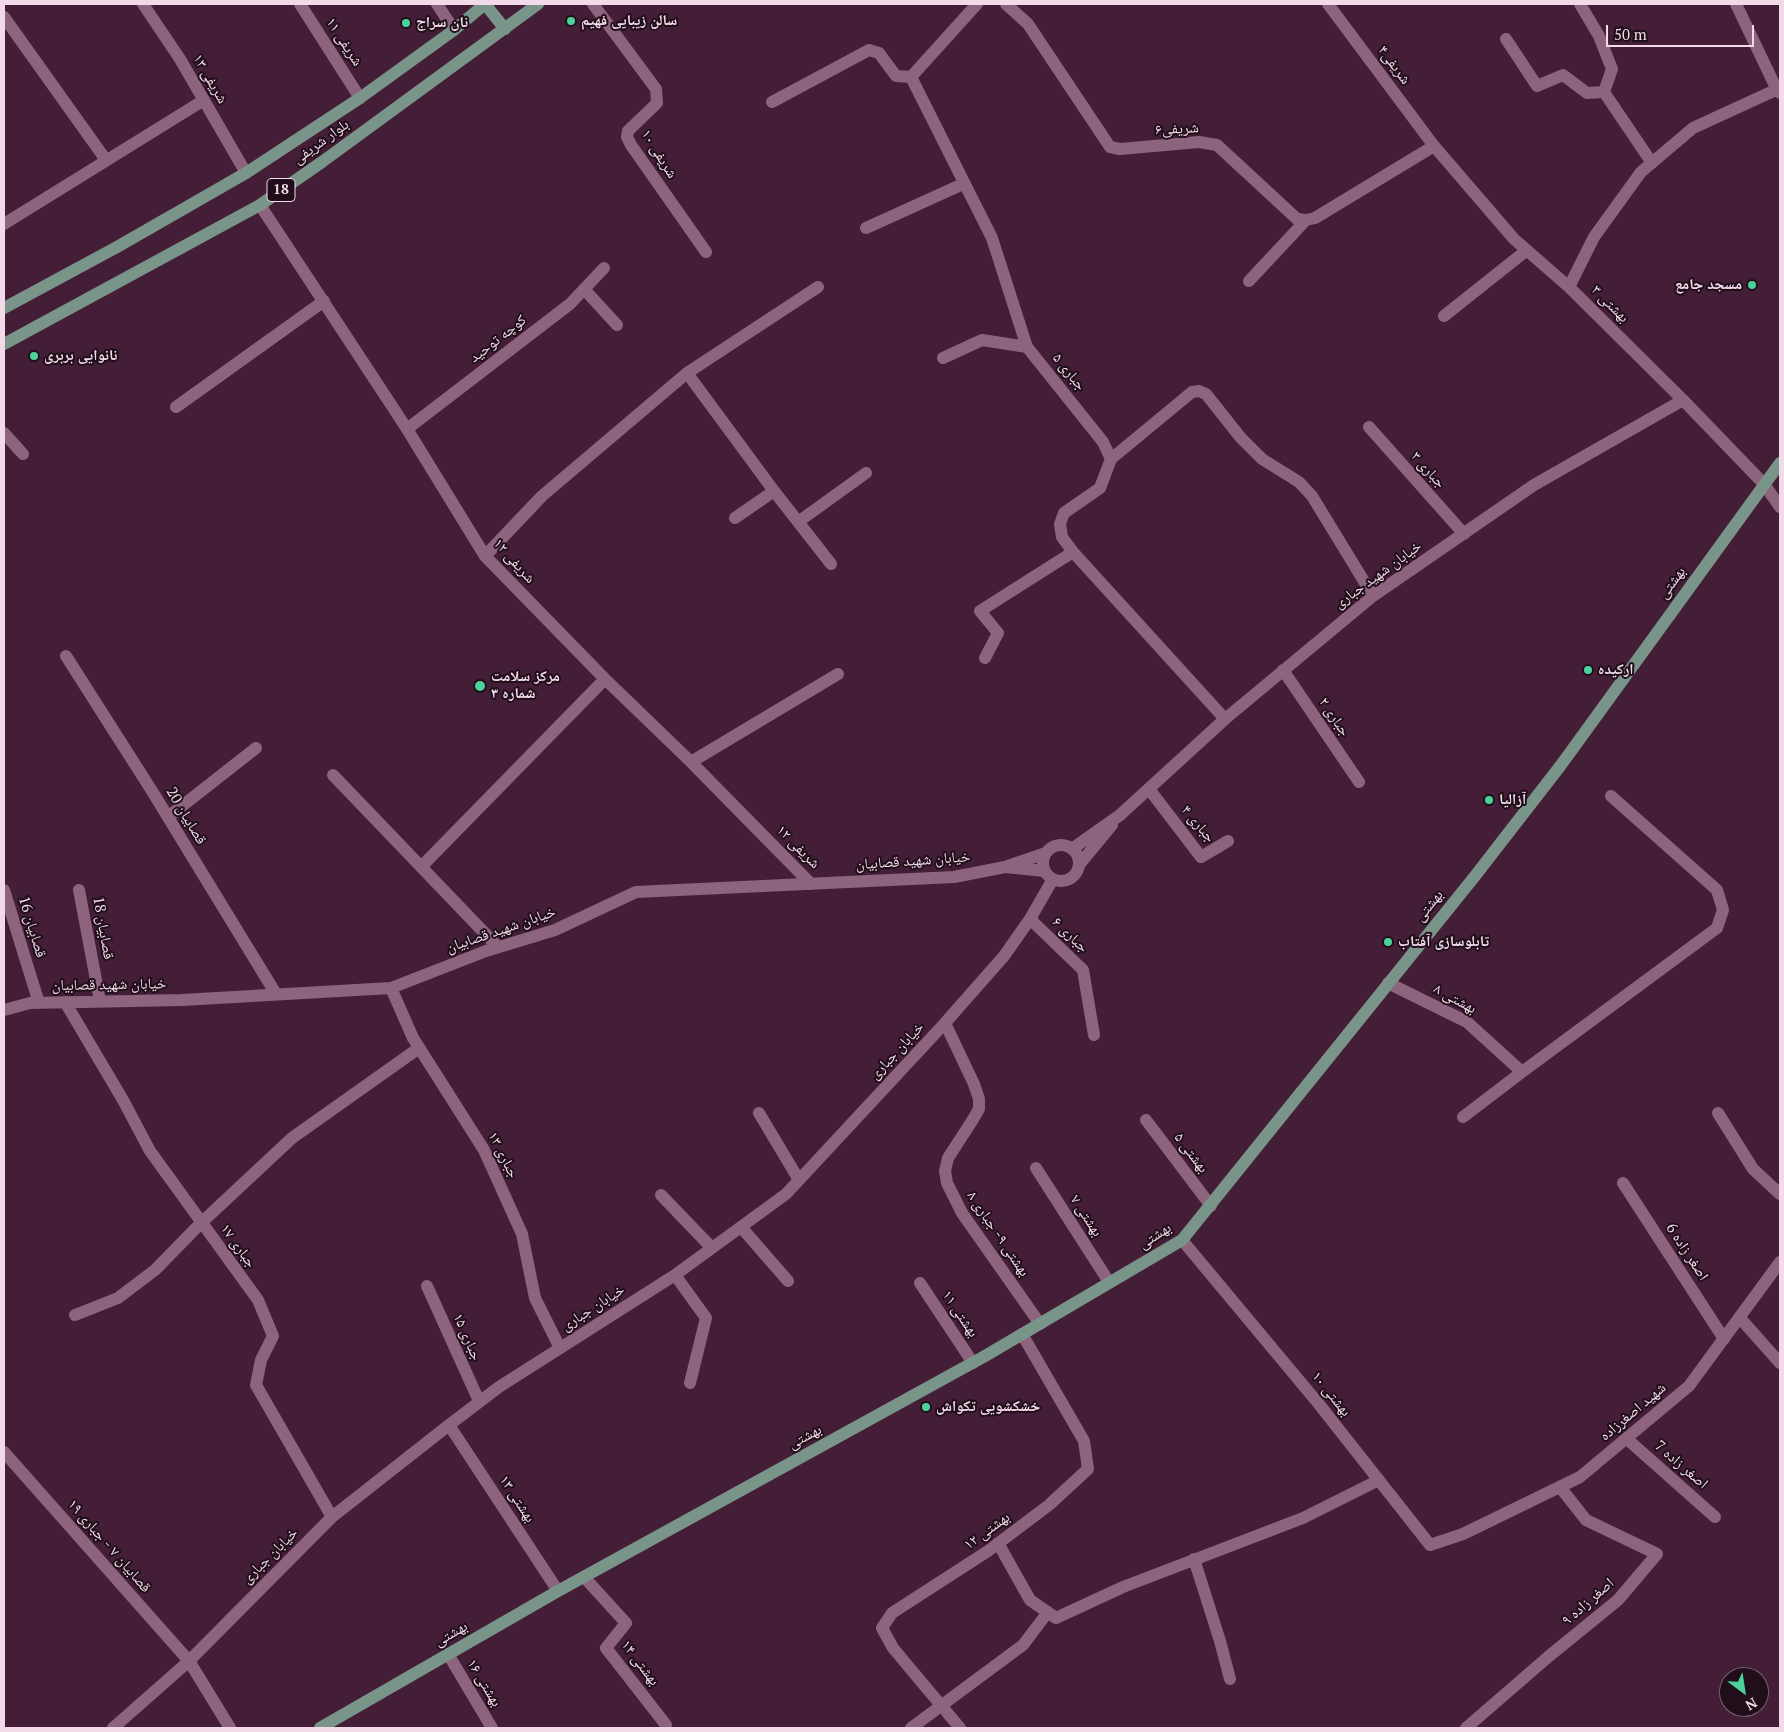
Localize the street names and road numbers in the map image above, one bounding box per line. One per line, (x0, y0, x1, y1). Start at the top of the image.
street label: شریفی ۱۱ (322, 14, 366, 70)
street label: شریفی۴ (1374, 42, 1414, 88)
street label: شریفی ۱۳ (189, 51, 231, 107)
street label: بلوار شریفی (289, 116, 353, 168)
street label: شریفی۶ (1155, 119, 1199, 139)
street label: شریفی ۱۰ (637, 126, 681, 182)
road number: 18 (267, 178, 295, 202)
street label: بهشتی ۳ (1587, 281, 1633, 327)
street label: کوچه توحید (466, 311, 530, 367)
street label: جباری ۵ (1048, 350, 1090, 394)
street label: جباری ۳ (1407, 448, 1449, 492)
street label: شریفی ۱۲ (489, 535, 539, 587)
street label: خیابان شهید جباری (1331, 537, 1425, 613)
street label: بهشتی (1654, 563, 1690, 603)
street label: جباری ۲ (1314, 694, 1354, 740)
street label: قصابیان 20 (162, 784, 210, 848)
street label: جباری ۴ (1177, 802, 1219, 846)
street label: شریفی ۱۲ (772, 821, 824, 873)
street label: خیابان شهید قصابیان (855, 848, 971, 874)
street label: بهشتی (1411, 887, 1447, 925)
street label: قصابیان 16 (14, 894, 50, 960)
street label: قصابیان 18 (89, 895, 117, 961)
street label: خیابان شهید قصابیان (444, 903, 558, 957)
street label: جباری ۶ (1048, 914, 1092, 956)
street label: خیابان شهید قصابیان (51, 975, 167, 995)
street label: بهشتی ۸ (1431, 980, 1479, 1018)
street label: خیابان جباری (866, 1019, 928, 1083)
street label: جباری ۱۳ (484, 1129, 522, 1181)
street label: بهشتی ۵ (1170, 1129, 1212, 1177)
street label: بهشتی ۹- جباری ۸ (963, 1188, 1033, 1280)
street label: بهشتی ۷ (1066, 1192, 1106, 1240)
street label: بهشتی (1135, 1219, 1175, 1253)
street label: اصغر زاده 6 (1662, 1220, 1712, 1284)
street label: جباری ۱۷ (216, 1221, 260, 1271)
street label: خیابان جباری (558, 1281, 628, 1335)
street label: بهشتی ۱۱ (938, 1287, 982, 1341)
street label: جباری ۱۵ (449, 1311, 485, 1363)
street label: بهشتی ۱۰ (1307, 1368, 1355, 1420)
street label: شهید اصغرزاده (1596, 1379, 1670, 1445)
street label: بهشتی (785, 1421, 825, 1453)
street label: اصغر زاده 7 (1651, 1437, 1711, 1493)
street label: بهشتی ۱۳ (495, 1472, 539, 1526)
street label: قصابيان ۷ - جباری ۱۹ (64, 1496, 154, 1596)
street label: بهشتی ۱۲ (960, 1508, 1014, 1554)
street label: خیابان جباری (238, 1524, 302, 1588)
street label: اصغر زاده ۹ (1558, 1574, 1618, 1630)
street label: بهشتی (431, 1617, 471, 1651)
street label: بهشتی ۱۴ (617, 1637, 663, 1689)
street label: بهشتی ۱۶ (463, 1656, 505, 1710)

